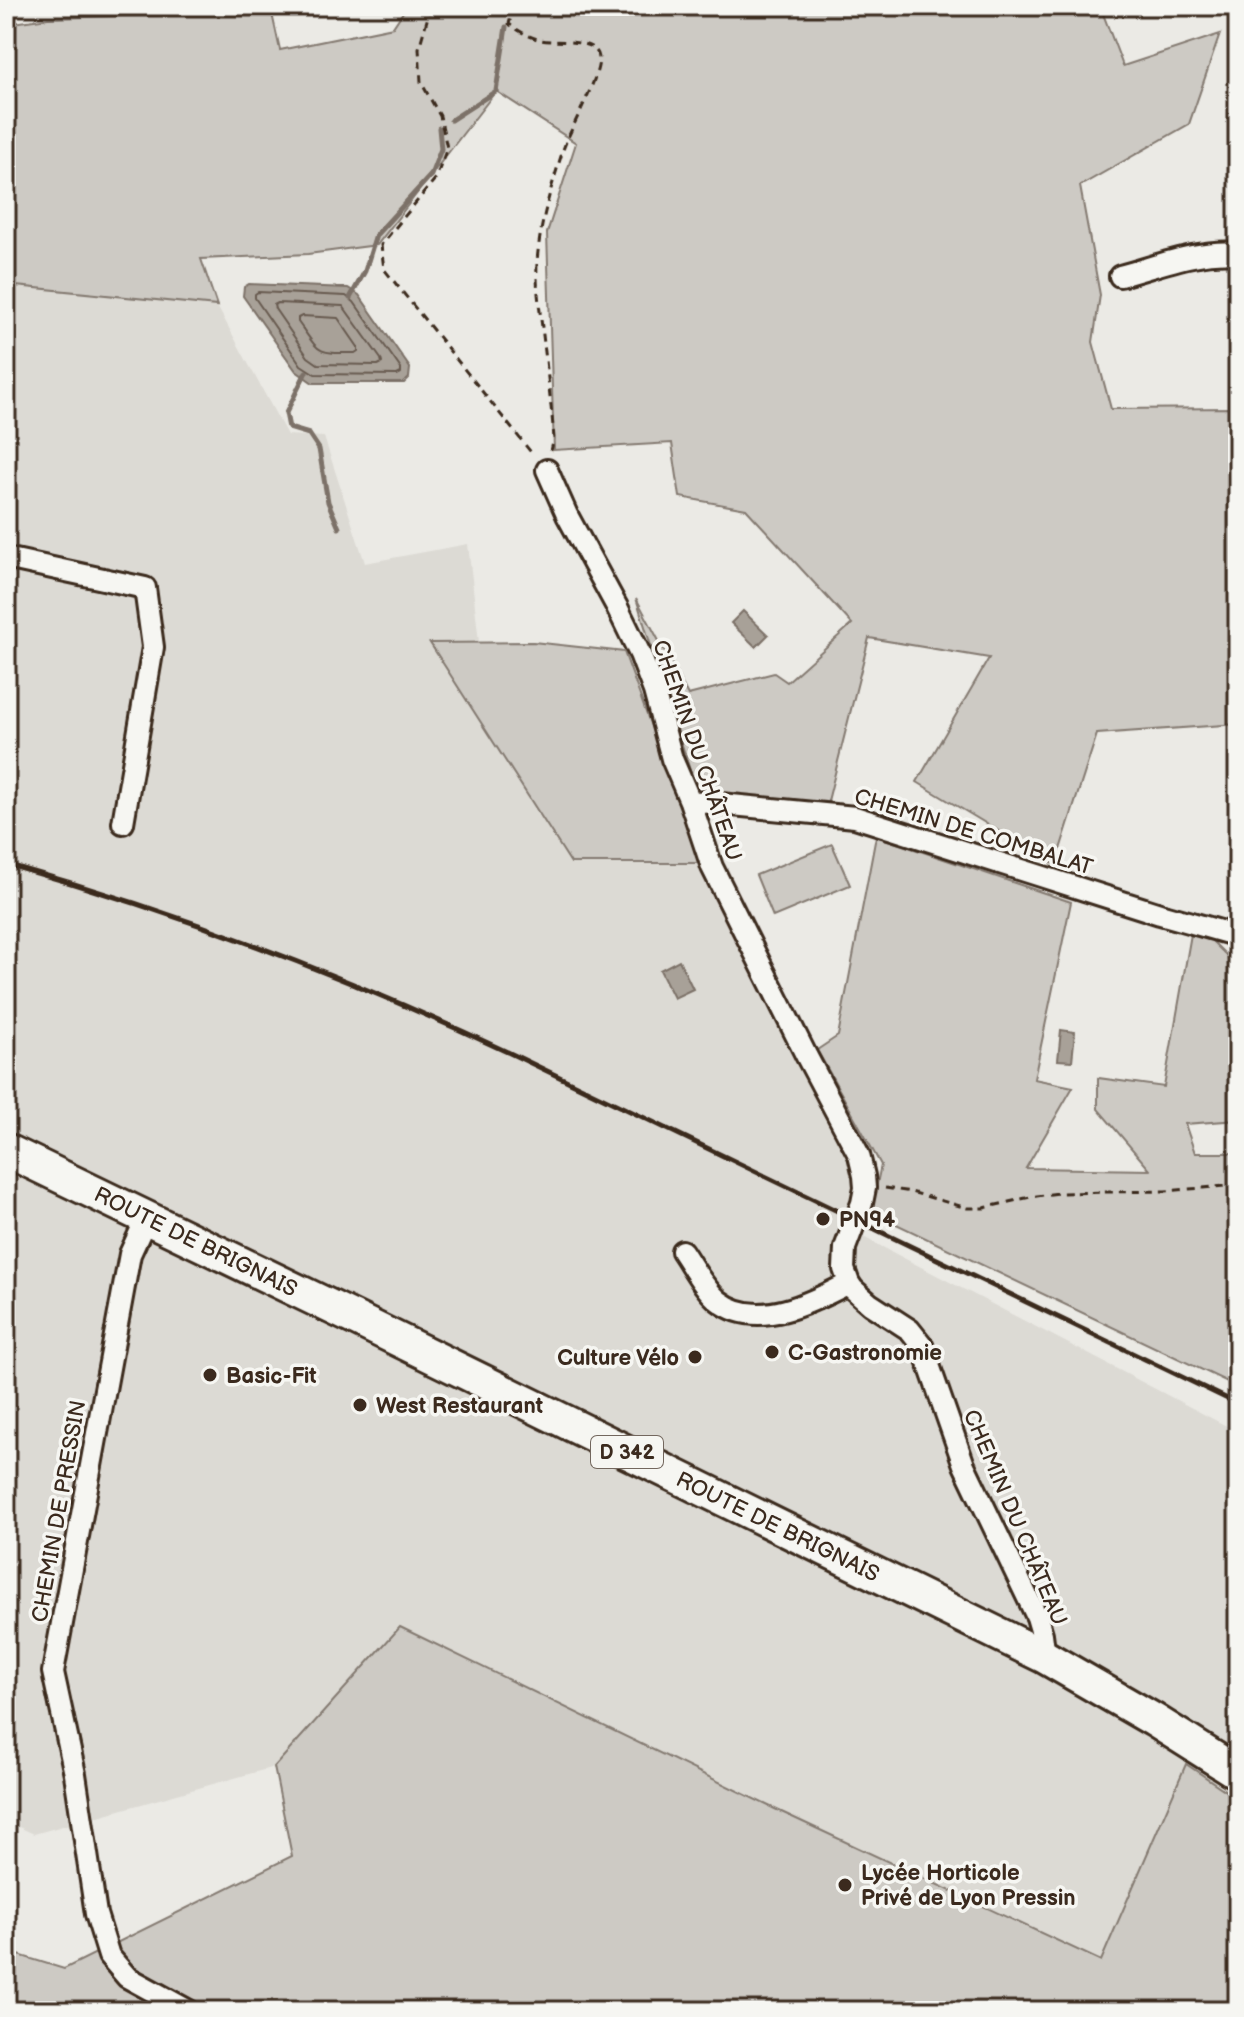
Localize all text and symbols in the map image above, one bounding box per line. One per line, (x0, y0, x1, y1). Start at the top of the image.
street label: CHEMIN DU CHÂTEAU (646, 636, 748, 865)
street label: CHEMIN DE COMBALAT (851, 783, 1096, 882)
street label: ROUTE DE BRIGNAIS (89, 1181, 301, 1303)
place label: PN94 (839, 1207, 895, 1234)
marker: PN94 (814, 1210, 832, 1228)
place label: C-Gastronomie (788, 1340, 942, 1367)
marker: C-Gastronomie (763, 1343, 781, 1361)
place label: Culture Vélo (557, 1345, 679, 1372)
marker: Culture Vélo (686, 1348, 704, 1366)
place label: Basic-Fit (226, 1363, 317, 1390)
marker: Basic-Fit (201, 1366, 219, 1384)
place label: West Restaurant (376, 1393, 544, 1420)
marker: West Restaurant (351, 1396, 369, 1414)
street label: CHEMIN DE PRESSIN (27, 1398, 92, 1624)
street label: CHEMIN DU CHÂTEAU (957, 1405, 1073, 1630)
road number: D 342 (591, 1436, 663, 1468)
street label: ROUTE DE BRIGNAIS (671, 1466, 883, 1588)
place label: Lycée Horticole Privé de Lyon Pressin (861, 1860, 1076, 1912)
marker: Lycée Horticole Privé de Lyon Pressin (836, 1876, 854, 1894)

